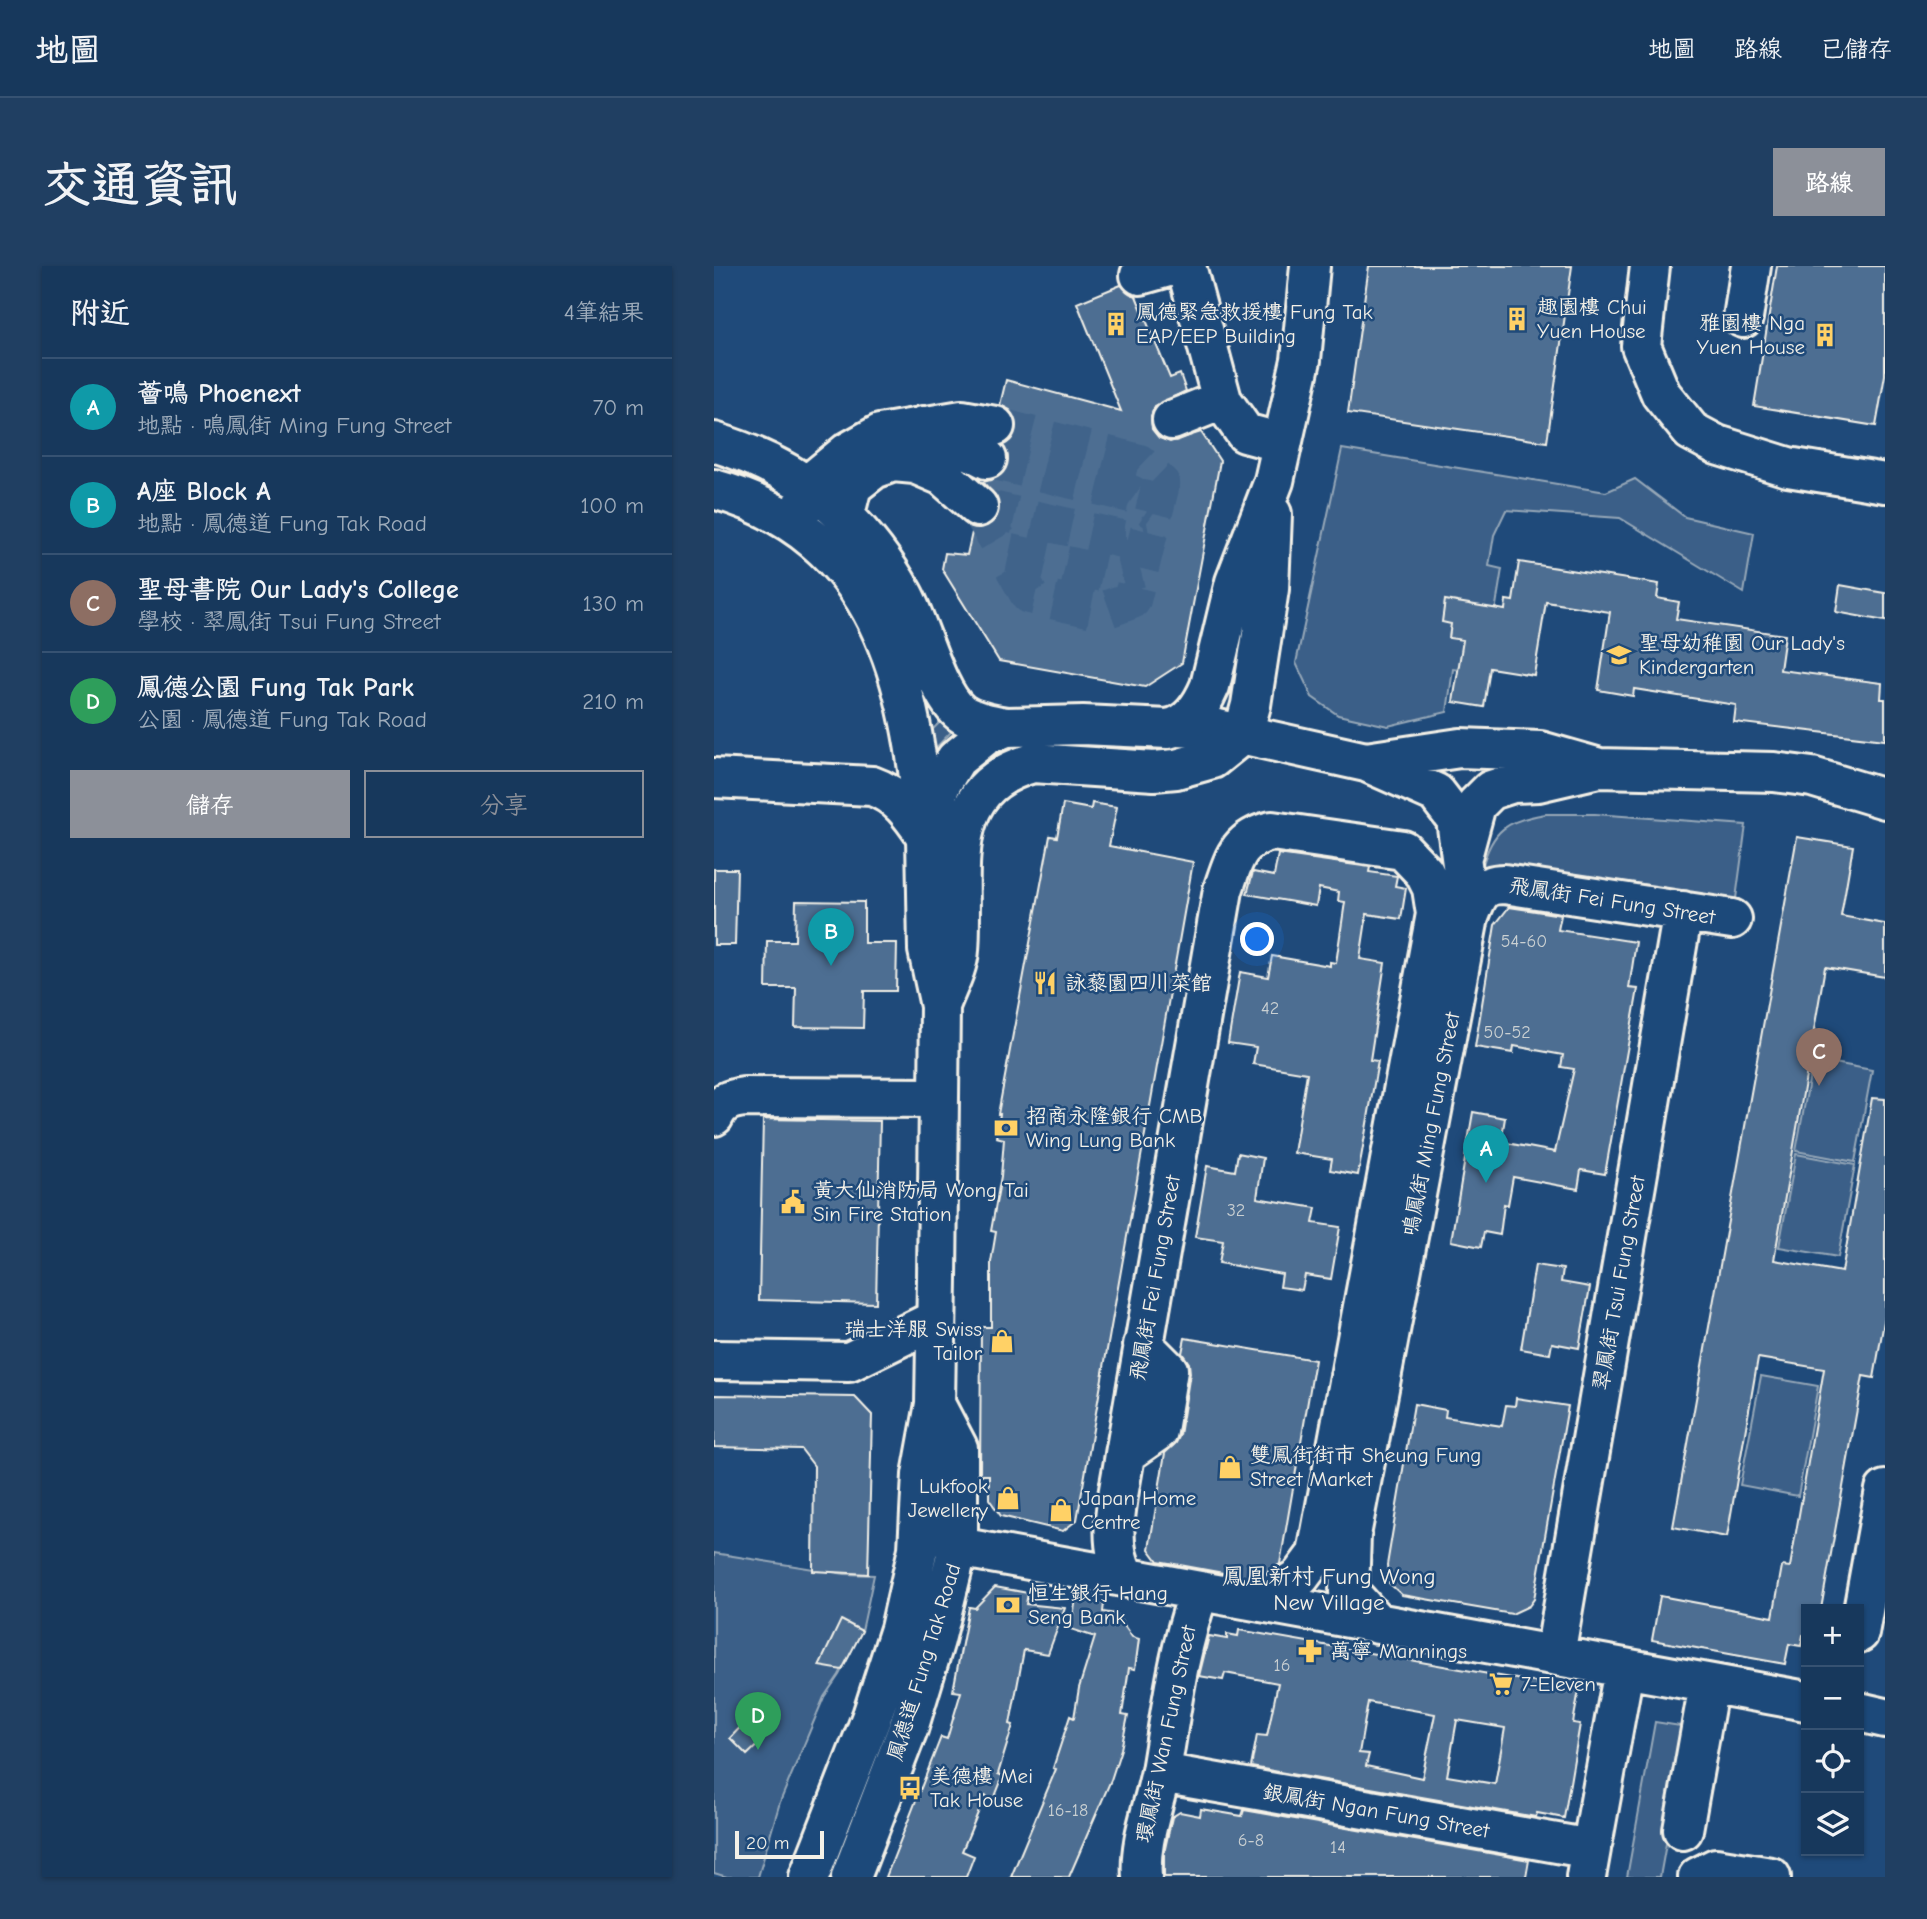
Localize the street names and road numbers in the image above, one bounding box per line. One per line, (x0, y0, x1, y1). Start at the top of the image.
street label: 飛鳳街 Fei Fung Street (1507, 873, 1718, 929)
street label: 鳴鳳街 Ming Fung Street (1398, 1009, 1465, 1238)
street label: 飛鳳街 Fei Fung Street (1125, 1172, 1185, 1383)
street label: 翠鳳街 Tsui Fung Street (1588, 1173, 1650, 1392)
street label: 鳳德道 Fung Tak Road (883, 1560, 965, 1764)
street label: 環鳳街 Wan Fung Street (1131, 1622, 1201, 1845)
street label: 銀鳳街 Ngan Fung Street (1261, 1779, 1492, 1843)

